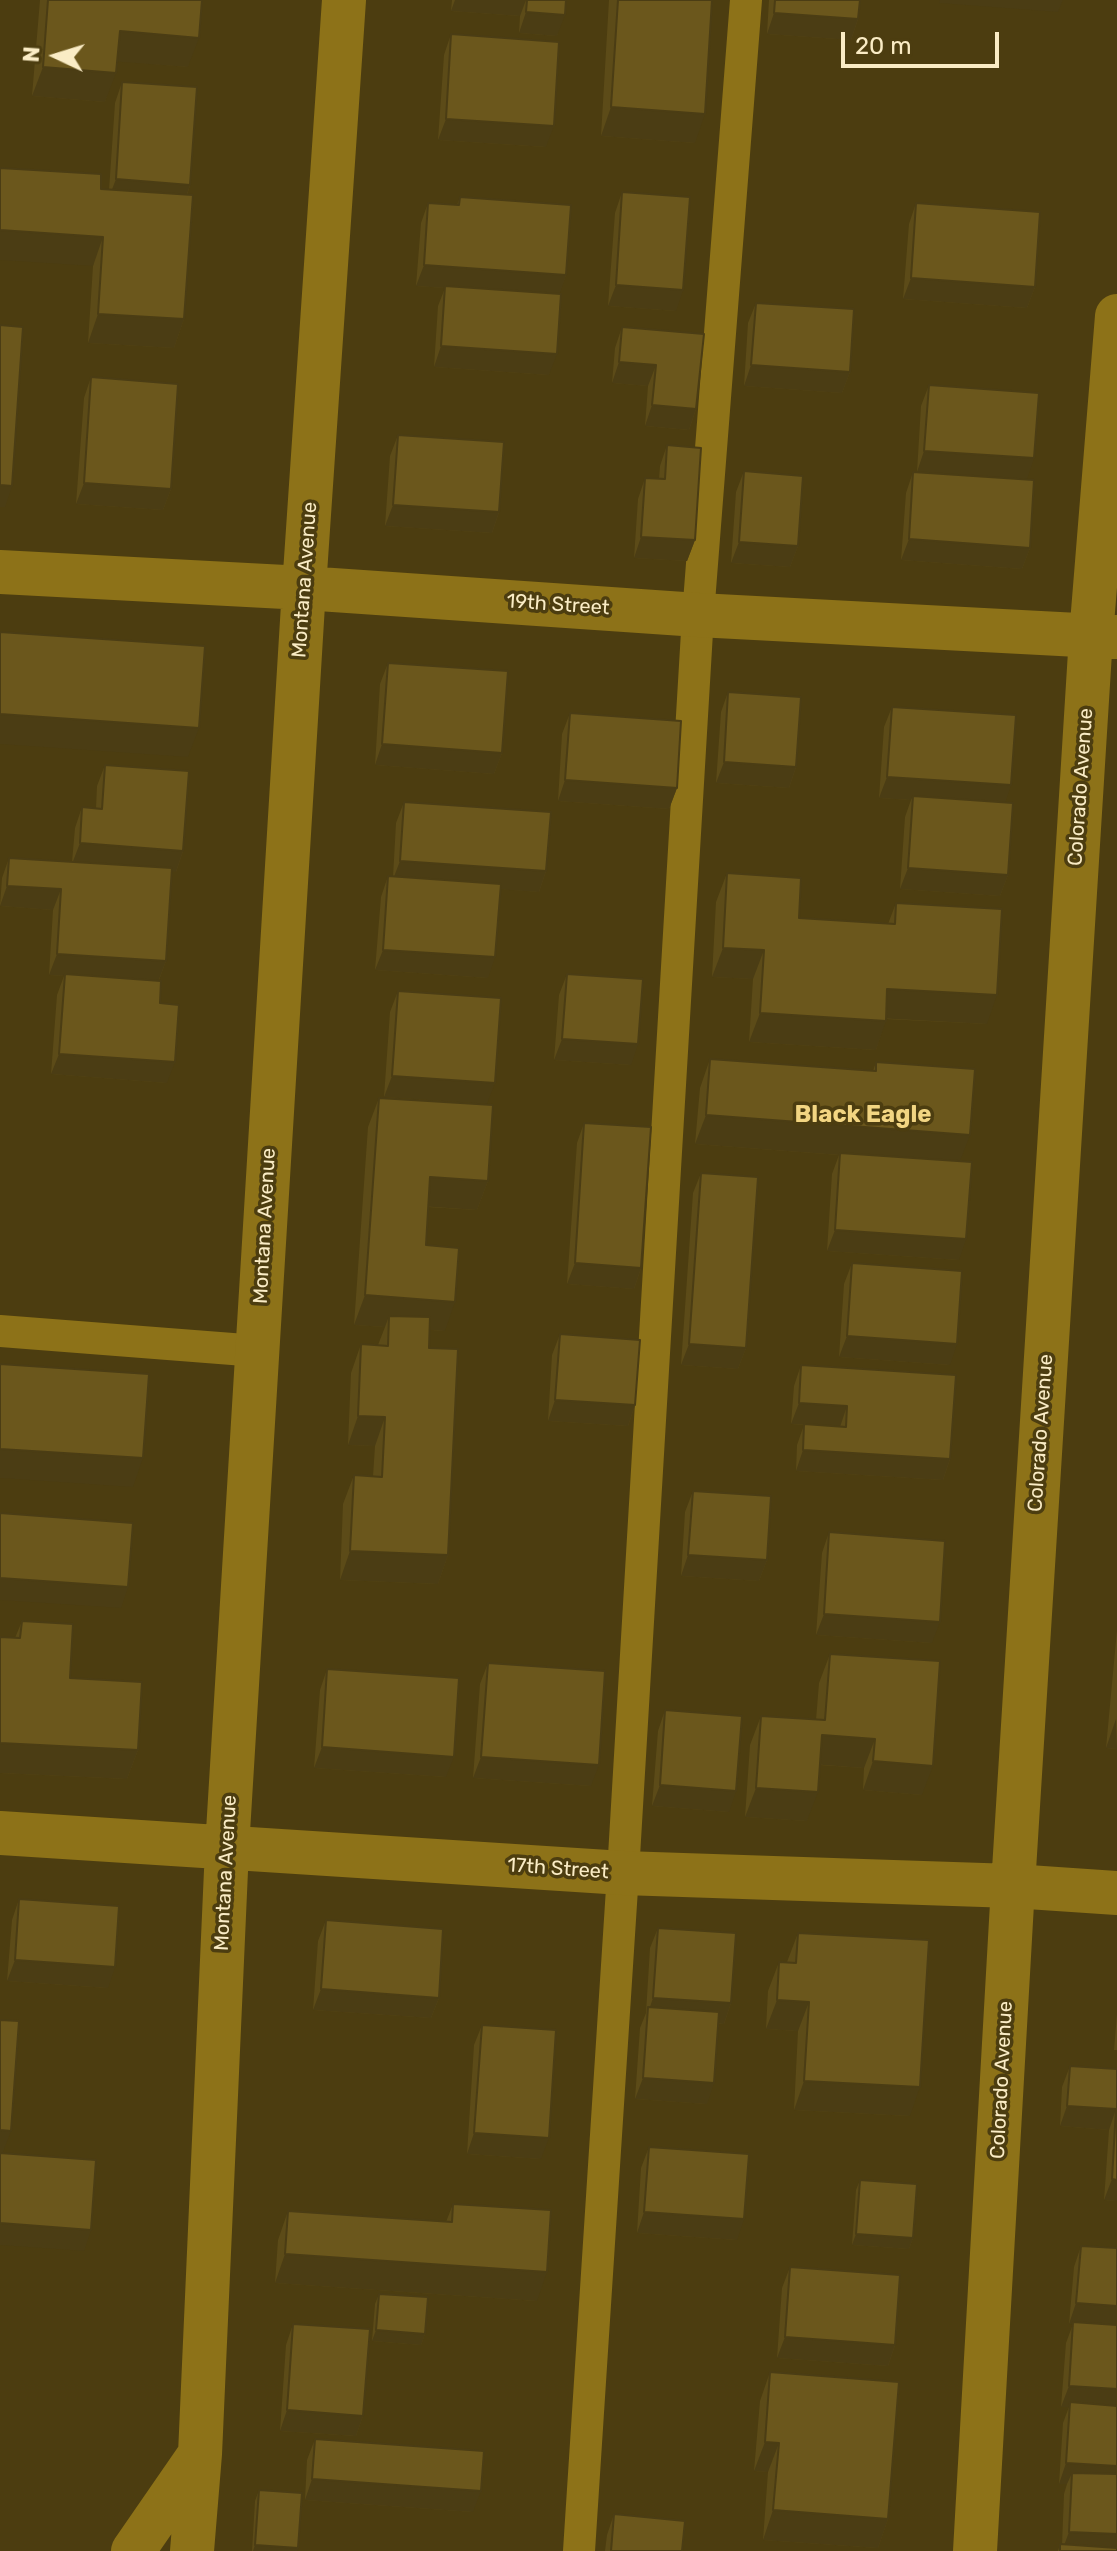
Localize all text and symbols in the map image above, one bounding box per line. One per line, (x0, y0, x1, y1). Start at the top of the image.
north arrow (16, 16, 96, 96)
scale bar (845, 16, 1003, 66)
text: 20 m (855, 32, 912, 60)
text: N (18, 45, 46, 63)
street label: Montana Avenue (288, 501, 322, 659)
street label: 19th Street (506, 589, 610, 621)
street label: Colorado Avenue (1064, 707, 1098, 867)
district label: Black Eagle (794, 1101, 932, 1129)
street label: Montana Avenue (249, 1147, 281, 1305)
street label: Colorado Avenue (1024, 1353, 1058, 1513)
street label: Montana Avenue (210, 1794, 242, 1952)
street label: 17th Street (507, 1853, 609, 1885)
street label: Colorado Avenue (986, 2001, 1018, 2159)

